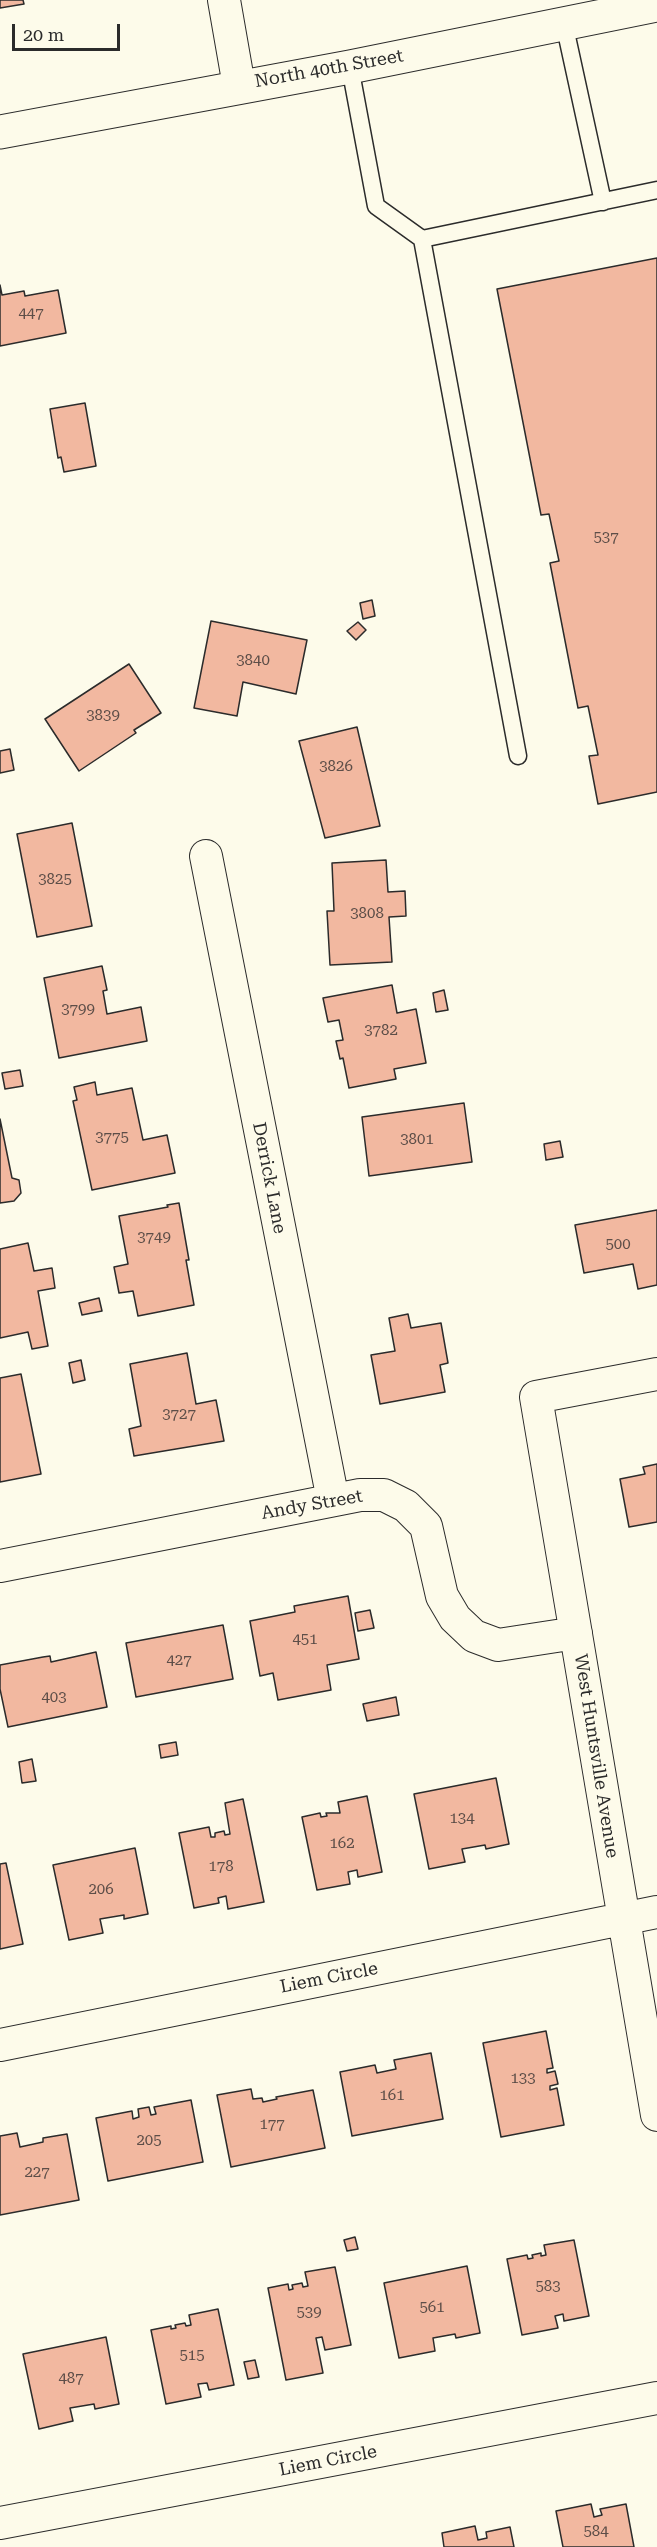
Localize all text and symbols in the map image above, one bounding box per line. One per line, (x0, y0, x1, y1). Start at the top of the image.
scale bar (15, 12, 123, 50)
text: 20 m (23, 24, 64, 45)
street label: North 40th Street (253, 45, 405, 93)
house number: 447 (18, 305, 44, 323)
house number: 537 (593, 529, 619, 547)
house number: 3840 (236, 652, 270, 670)
house number: 3839 (86, 707, 120, 725)
house number: 3826 (319, 758, 353, 776)
house number: 3825 (38, 871, 72, 889)
house number: 3808 (350, 905, 384, 923)
house number: 3799 (61, 1001, 95, 1019)
house number: 3782 (364, 1022, 398, 1040)
street label: Derrick Lane (248, 1120, 290, 1236)
house number: 3775 (95, 1129, 129, 1147)
house number: 3801 (400, 1131, 434, 1149)
house number: 3749 (137, 1229, 171, 1247)
house number: 500 (605, 1236, 631, 1254)
house number: 3727 (162, 1406, 196, 1424)
street label: Andy Street (260, 1485, 364, 1525)
house number: 451 (292, 1631, 318, 1649)
house number: 427 (166, 1652, 192, 1670)
street label: West Huntsville Avenue (569, 1652, 623, 1860)
house number: 403 (41, 1689, 67, 1707)
house number: 134 (449, 1810, 475, 1828)
house number: 162 (329, 1835, 355, 1853)
house number: 178 (208, 1858, 234, 1876)
house number: 206 (88, 1881, 114, 1899)
street label: Liem Circle (278, 1958, 380, 1998)
house number: 133 (510, 2070, 536, 2088)
house number: 161 (379, 2087, 405, 2105)
house number: 177 (259, 2116, 285, 2134)
house number: 205 (136, 2132, 162, 2150)
house number: 227 (24, 2164, 50, 2182)
house number: 583 (535, 2278, 561, 2296)
house number: 561 (419, 2299, 445, 2317)
house number: 539 (296, 2304, 322, 2322)
house number: 515 (179, 2347, 205, 2365)
house number: 487 (58, 2370, 84, 2388)
street label: Liem Circle (277, 2441, 379, 2481)
house number: 584 (583, 2523, 609, 2541)

